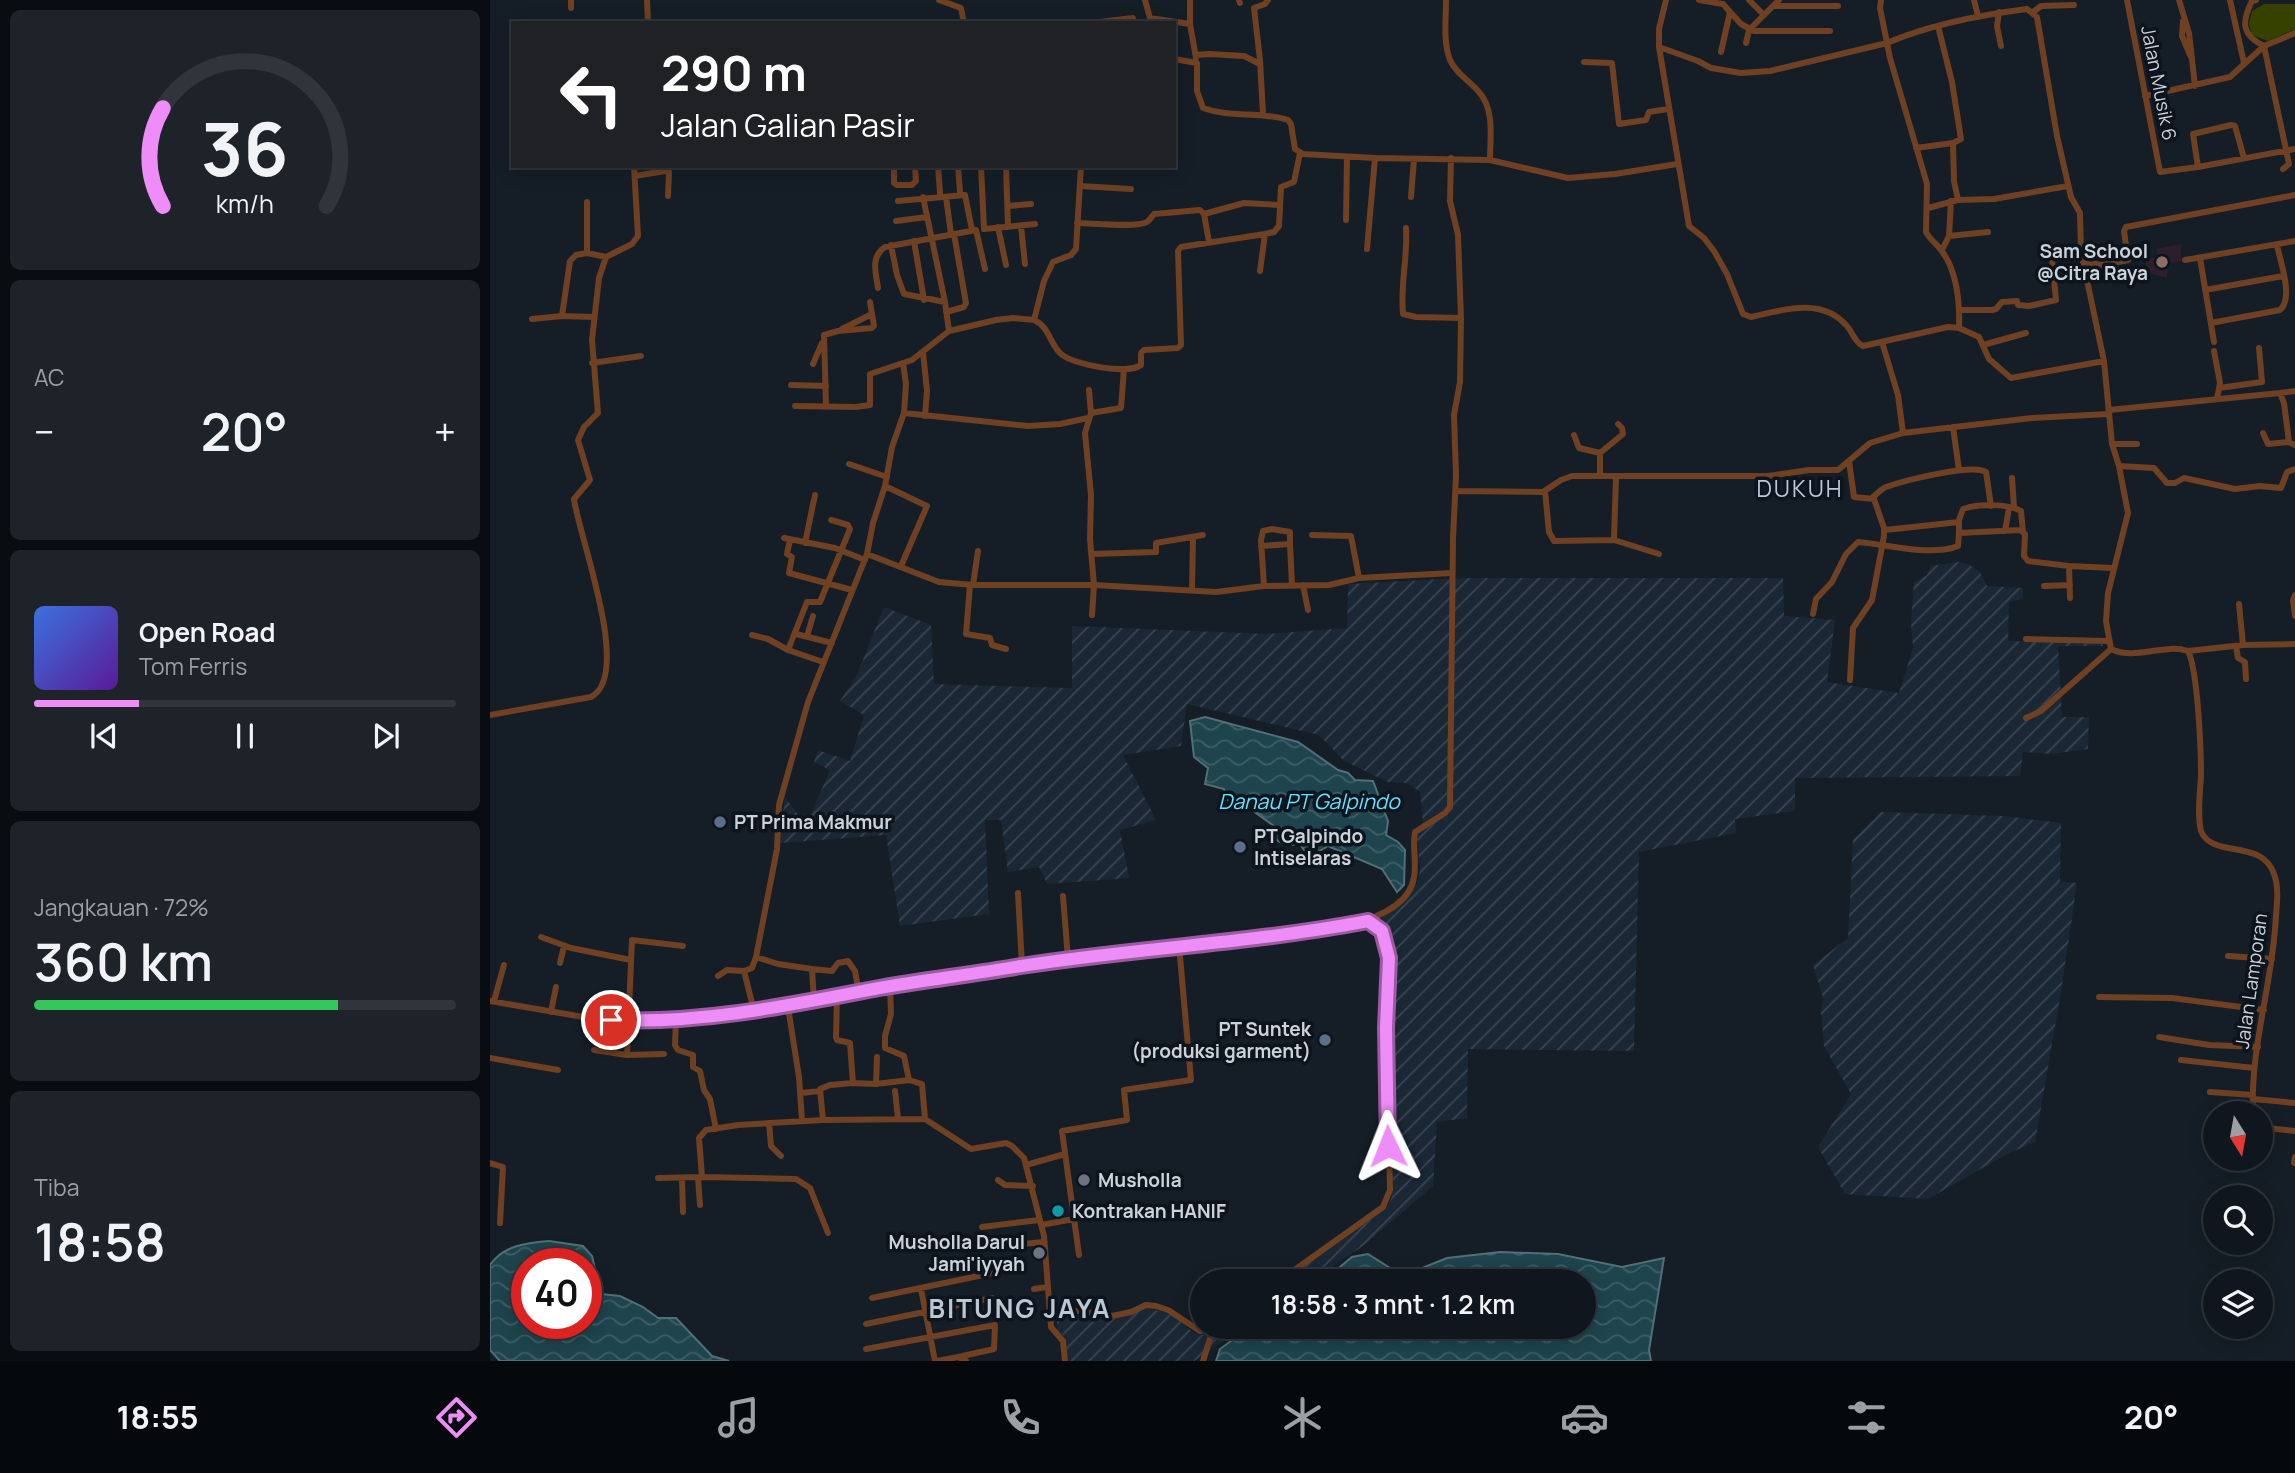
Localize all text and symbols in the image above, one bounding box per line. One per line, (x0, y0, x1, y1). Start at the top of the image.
street label: Jalan Musik 6 (2135, 24, 2183, 142)
text: 290 m (661, 39, 807, 106)
icon: left (546, 49, 637, 140)
text: 36 (201, 98, 289, 198)
text: Jalan Galian Pasir (661, 103, 915, 147)
text: km/h (216, 186, 274, 221)
place label: Sam School @Citra Raya (2037, 238, 2148, 286)
marker: Sam School @Citra Raya (2154, 254, 2170, 270)
text: AC (34, 361, 65, 393)
text: 20° (201, 396, 288, 467)
text: − (34, 405, 55, 457)
text: + (434, 405, 456, 457)
district label: DUKUH (1756, 472, 1844, 504)
text: Open Road (139, 614, 275, 650)
text: Tom Ferris (139, 650, 247, 682)
icon: previous (85, 717, 123, 755)
icon: pause (226, 717, 264, 755)
icon: next (367, 717, 405, 755)
water label: Danau PT Galpindo (1218, 787, 1401, 815)
place label: PT Prima Makmur (734, 809, 892, 835)
marker: PT Prima Makmur (712, 814, 728, 830)
place label: PT Galpindo Intiselaras (1254, 823, 1363, 871)
marker: PT Galpindo Intiselaras (1232, 839, 1248, 855)
text: Jangkauan · 72% (34, 891, 209, 923)
street label: Jalan Lamporan (2229, 912, 2273, 1050)
text: 360 km (34, 926, 213, 997)
pin (581, 990, 641, 1050)
icon: arrive (592, 1001, 630, 1039)
place label: PT Suntek (produksi garment) (1131, 1016, 1312, 1064)
marker: PT Suntek (produksi garment) (1317, 1032, 1333, 1048)
north arrow (2203, 1101, 2273, 1171)
map controls (2203, 1101, 2273, 1339)
position arrow (1351, 1109, 1425, 1183)
place label: Musholla (1098, 1167, 1182, 1193)
text: Tiba (34, 1171, 79, 1203)
marker: Musholla (1076, 1172, 1092, 1188)
button: search (2203, 1185, 2273, 1255)
place label: Kontrakan HANIF (1072, 1198, 1226, 1224)
marker: Kontrakan HANIF (1050, 1203, 1066, 1219)
text: 18:58 (34, 1206, 166, 1277)
place label: Musholla Darul Jami'iyyah (889, 1229, 1025, 1277)
marker: Musholla Darul Jami'iyyah (1031, 1245, 1047, 1261)
speed limit sign: 40 (511, 1248, 602, 1339)
button: layers (2203, 1269, 2273, 1339)
text: 18:58 · 3 mnt · 1.2 km (1271, 1286, 1515, 1322)
district label: BITUNG JAYA (929, 1290, 1111, 1326)
icon: directions (432, 1393, 481, 1442)
icon: music (714, 1393, 763, 1442)
icon: phone (996, 1393, 1045, 1442)
icon: climate (1278, 1393, 1327, 1442)
icon: car (1560, 1393, 1609, 1442)
icon: filters (1842, 1393, 1891, 1442)
text: 18:55 (117, 1395, 199, 1439)
text: 20° (2124, 1395, 2178, 1439)

